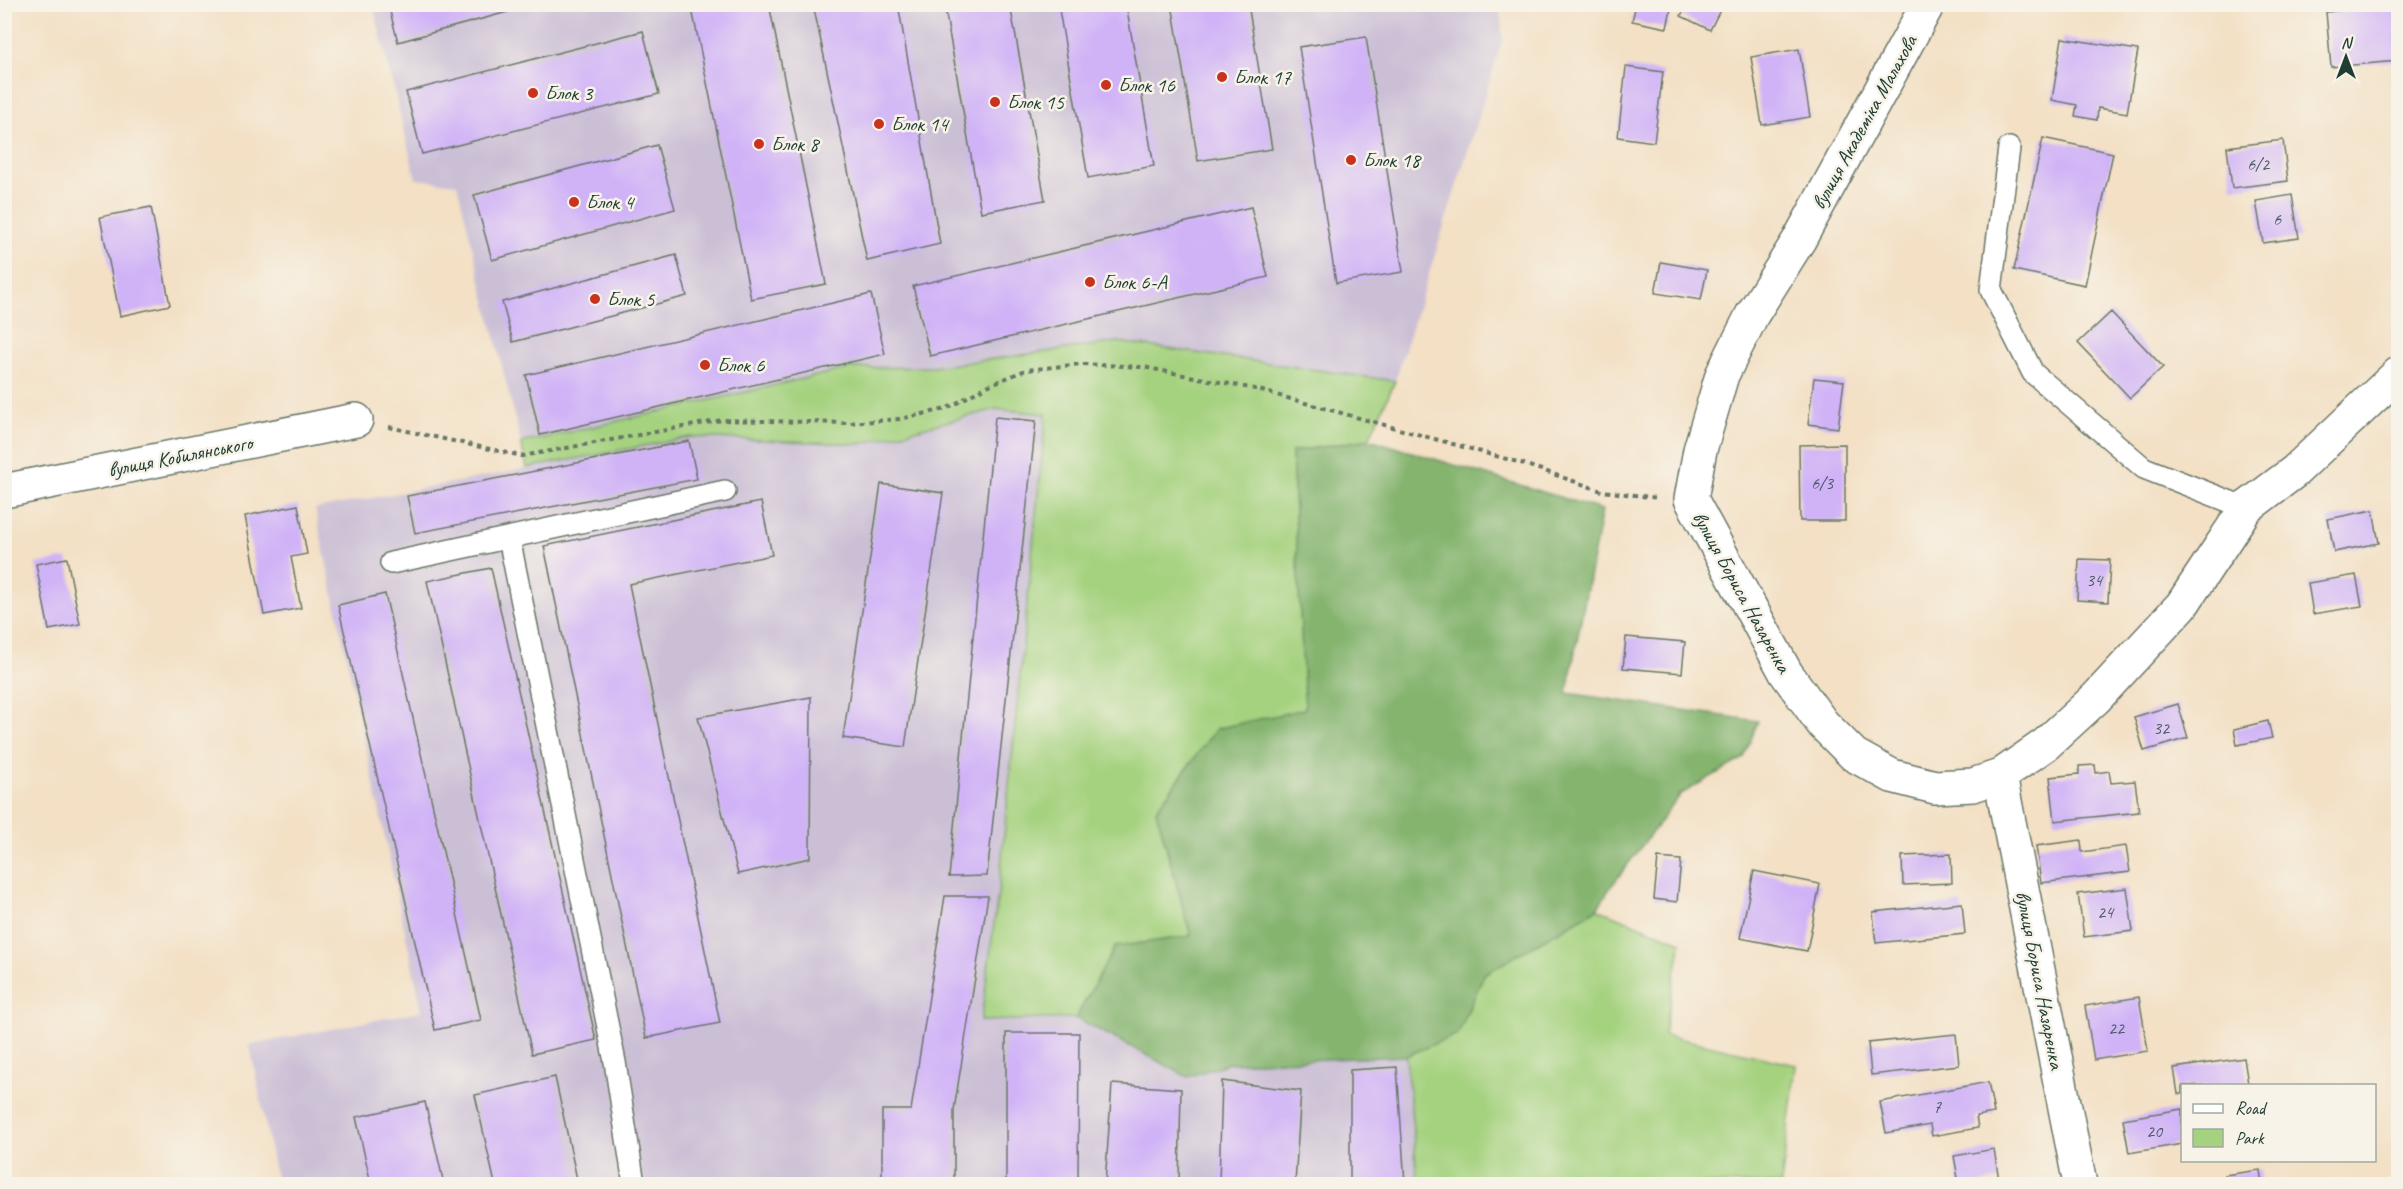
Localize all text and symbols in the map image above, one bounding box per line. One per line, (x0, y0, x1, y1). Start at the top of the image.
north arrow (2316, 27, 2376, 87)
street label: вулиця Академіка Малахова (1805, 29, 1923, 214)
text: N (2341, 33, 2354, 53)
place label: Блок 17 (1234, 64, 1293, 90)
marker: Блок 17 (1215, 70, 1229, 84)
place label: Блок 16 (1118, 72, 1176, 98)
marker: Блок 16 (1099, 78, 1113, 92)
place label: Блок 3 (545, 80, 594, 106)
marker: Блок 3 (526, 86, 540, 100)
place label: Блок 15 (1007, 89, 1066, 115)
marker: Блок 15 (988, 95, 1002, 109)
place label: Блок 14 (891, 111, 951, 137)
marker: Блок 14 (872, 117, 886, 131)
place label: Блок 8 (771, 131, 821, 157)
marker: Блок 8 (752, 137, 766, 151)
place label: Блок 18 (1363, 147, 1423, 173)
marker: Блок 18 (1344, 153, 1358, 167)
house number: 6/2 (2247, 153, 2271, 175)
place label: Блок 4 (586, 189, 636, 215)
marker: Блок 4 (567, 195, 581, 209)
house number: 6 (2273, 208, 2282, 230)
place label: Блок 6-А (1102, 269, 1168, 295)
marker: Блок 6-А (1083, 275, 1097, 289)
place label: Блок 5 (607, 286, 656, 312)
marker: Блок 5 (588, 292, 602, 306)
place label: Блок 6 (717, 352, 765, 378)
marker: Блок 6 (698, 358, 712, 372)
street label: вулиця Кобилянського (106, 429, 257, 483)
house number: 6/3 (1811, 472, 1835, 494)
street label: вулиця Бориса Назаренка (1687, 506, 1798, 679)
house number: 34 (2086, 569, 2104, 591)
house number: 32 (2153, 717, 2171, 739)
street label: вулиця Бориса Назаренка (2010, 889, 2070, 1073)
house number: 24 (2097, 901, 2115, 923)
house number: 22 (2108, 1017, 2126, 1039)
legend (2181, 1084, 2376, 1162)
house number: 7 (1933, 1096, 1942, 1118)
text: Road (2235, 1097, 2268, 1119)
house number: 20 (2146, 1120, 2164, 1142)
text: Park (2235, 1127, 2265, 1149)

